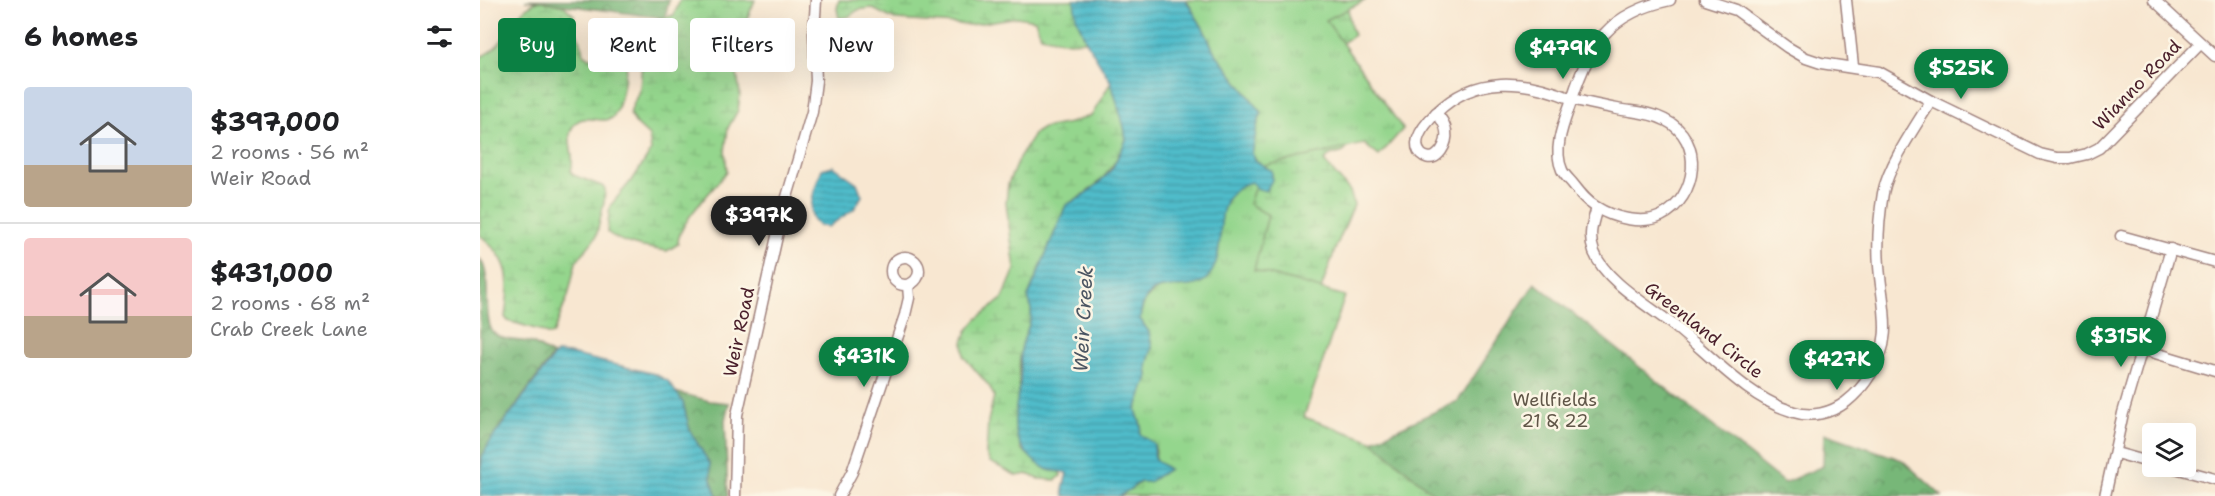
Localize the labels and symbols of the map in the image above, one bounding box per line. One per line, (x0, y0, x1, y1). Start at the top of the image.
pin: $479K (1521, 29, 1605, 80)
street label: Wianno Road (2088, 34, 2186, 136)
pin: $525K (1919, 49, 2003, 100)
pin: $397K (717, 196, 801, 247)
water label: Weir Creek (1067, 265, 1099, 372)
street label: Greenland Circle (1640, 276, 1768, 384)
street label: Weir Road (718, 285, 760, 379)
pin: $315K (2079, 317, 2163, 368)
pin: $431K (822, 337, 906, 388)
pin: $427K (1795, 340, 1879, 391)
park label: Wellfields 21 & 22 (1513, 388, 1597, 433)

